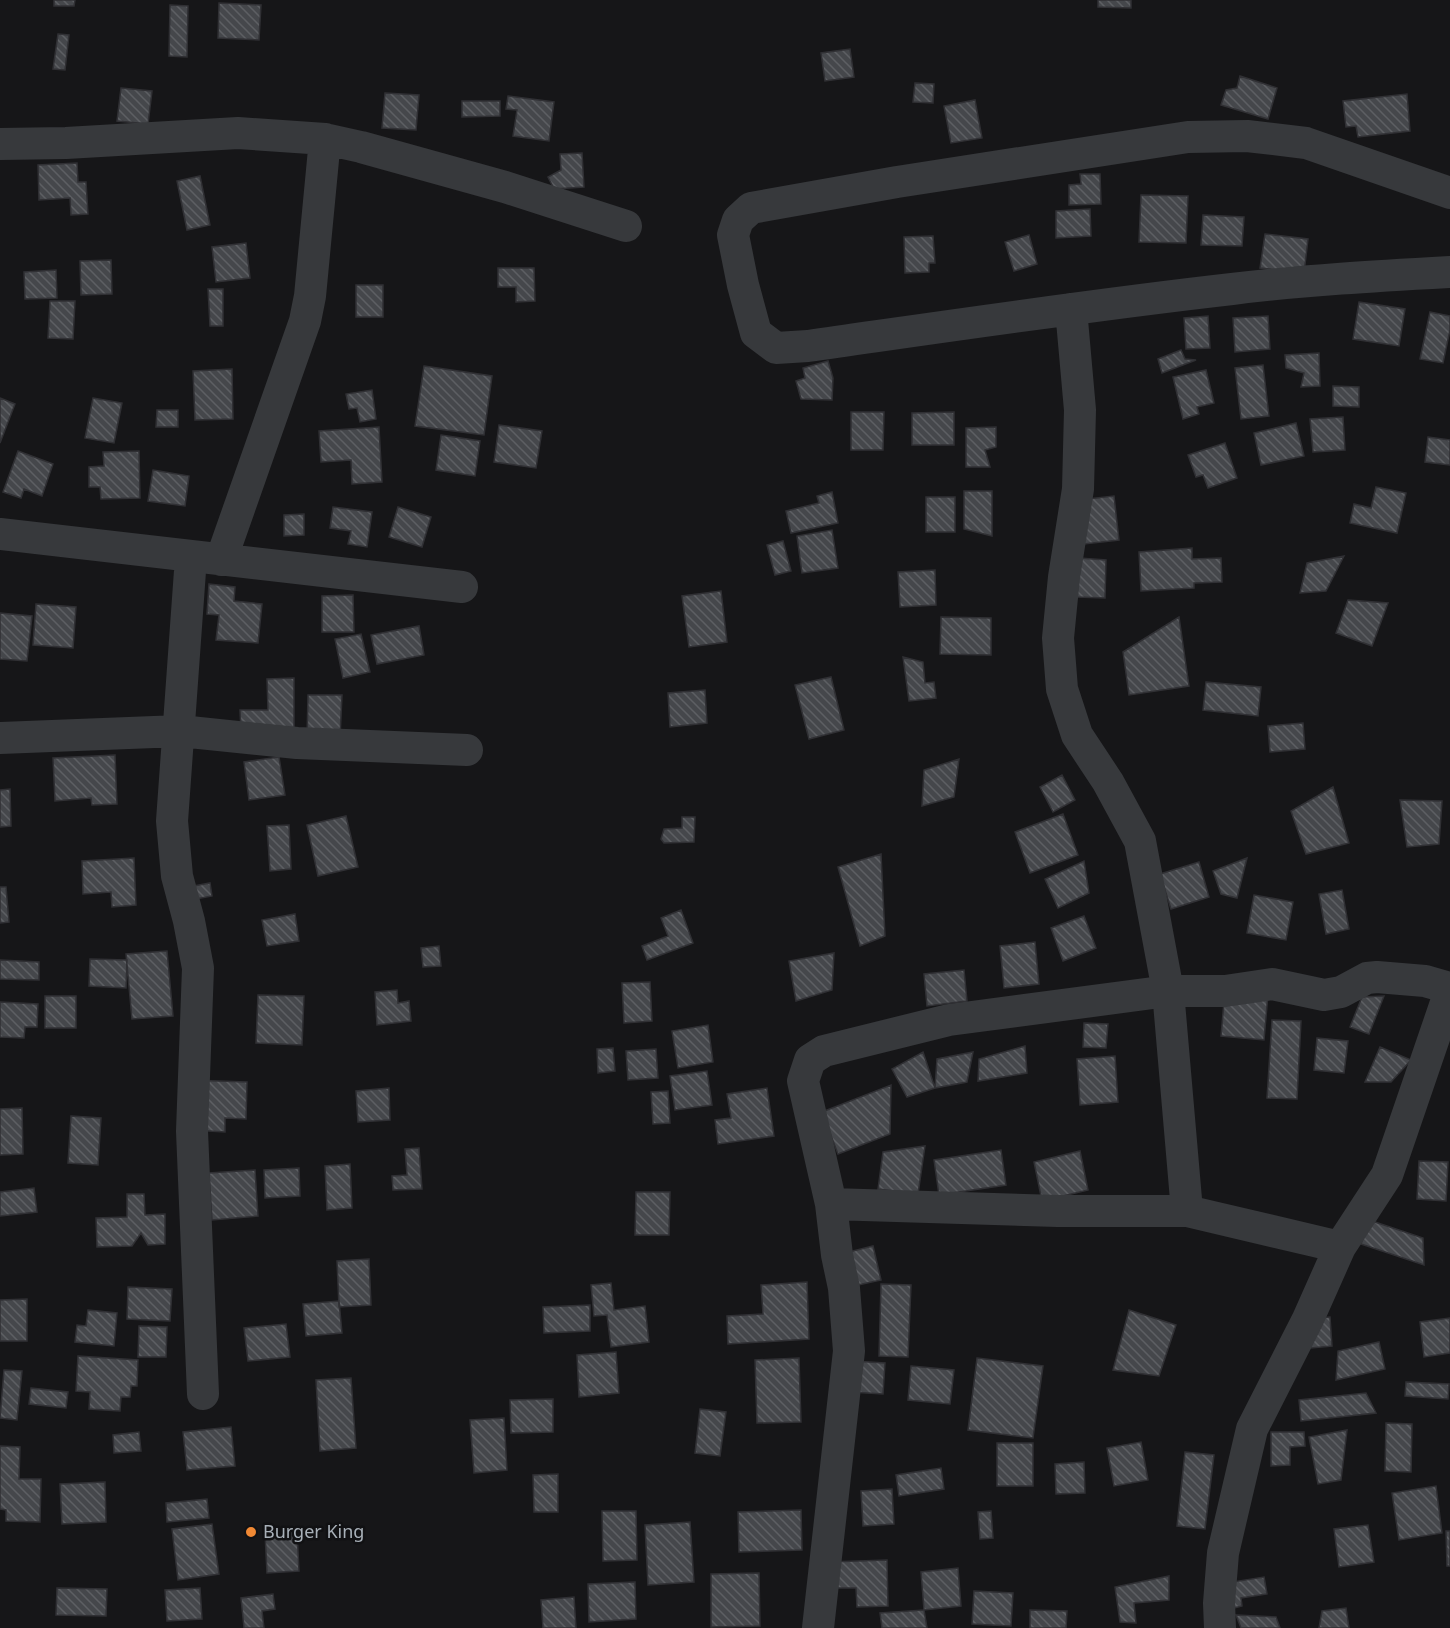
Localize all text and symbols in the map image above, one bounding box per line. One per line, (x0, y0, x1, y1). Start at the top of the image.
place label: Burger King (263, 1519, 364, 1543)
marker: Burger King (244, 1525, 258, 1539)

